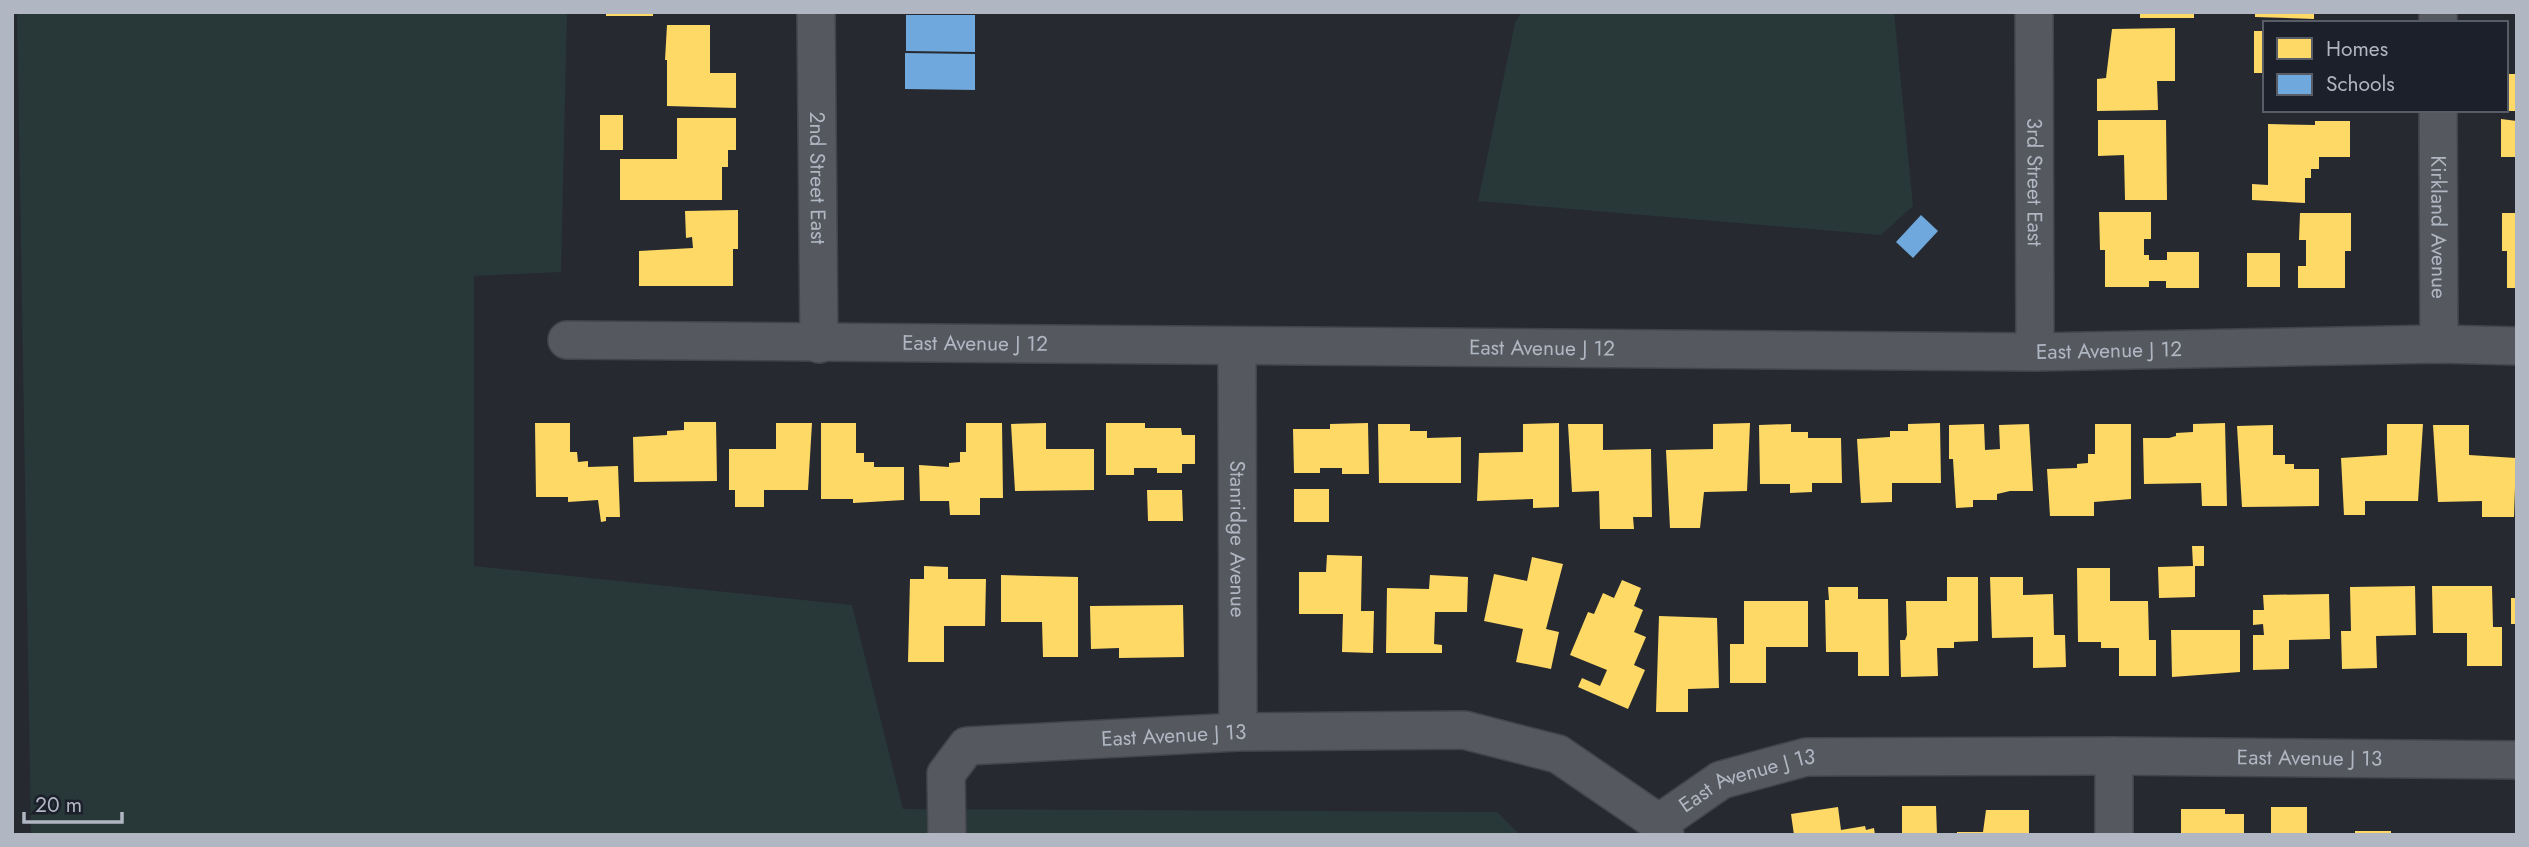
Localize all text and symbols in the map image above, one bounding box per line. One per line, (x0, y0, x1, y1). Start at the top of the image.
legend (2263, 21, 2508, 112)
text: Homes (2326, 34, 2388, 64)
text: Schools (2326, 69, 2395, 99)
street label: 2nd Street East (802, 111, 833, 245)
street label: 3rd Street East (2019, 118, 2050, 246)
street label: Kirkland Avenue (2423, 155, 2454, 299)
street label: East Avenue J 12 (902, 328, 1048, 359)
street label: East Avenue J 12 (1469, 332, 1615, 364)
street label: East Avenue J 12 (2036, 334, 2182, 367)
street label: Stanridge Avenue (1222, 460, 1253, 618)
street label: East Avenue J 13 (1100, 717, 1247, 754)
street label: East Avenue J 13 (1673, 742, 1815, 820)
street label: East Avenue J 13 (2237, 742, 2382, 774)
scale bar (24, 780, 122, 824)
text: 20 m (35, 790, 82, 820)

